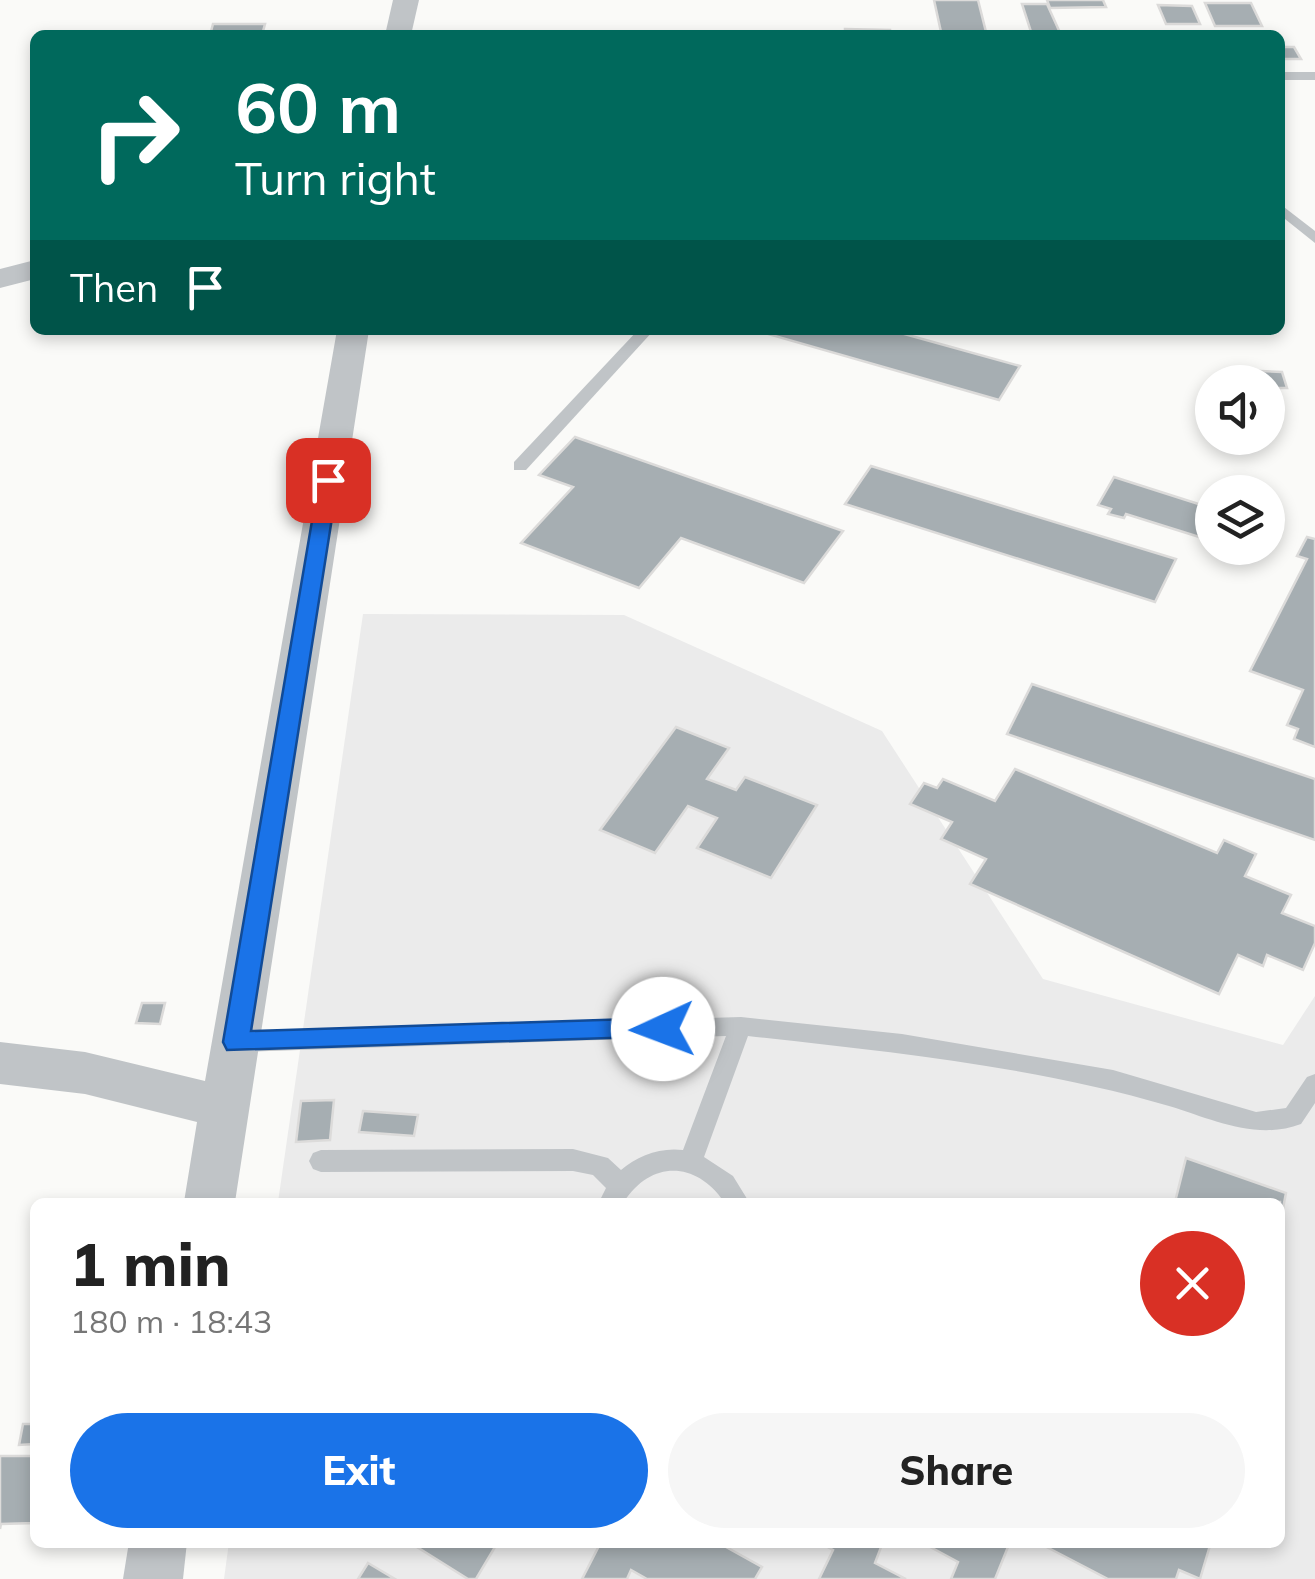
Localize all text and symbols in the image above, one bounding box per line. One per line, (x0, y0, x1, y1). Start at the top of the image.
text: 60 m (235, 63, 401, 151)
icon: right (70, 70, 200, 200)
text: Turn right (235, 150, 436, 206)
icon: arrive (178, 260, 233, 315)
text: Then (70, 264, 158, 312)
map controls (1195, 365, 1285, 565)
button: sound (1195, 365, 1285, 455)
pin (286, 438, 371, 523)
icon: arrive (301, 453, 356, 508)
button: layers (1195, 475, 1285, 565)
position arrow (611, 977, 715, 1081)
text: 1 min (70, 1226, 231, 1301)
button: close (1140, 1231, 1245, 1336)
text: 180 m · 18:43 (70, 1301, 272, 1341)
button: Exit (70, 1413, 648, 1528)
button: Share (668, 1413, 1245, 1528)

